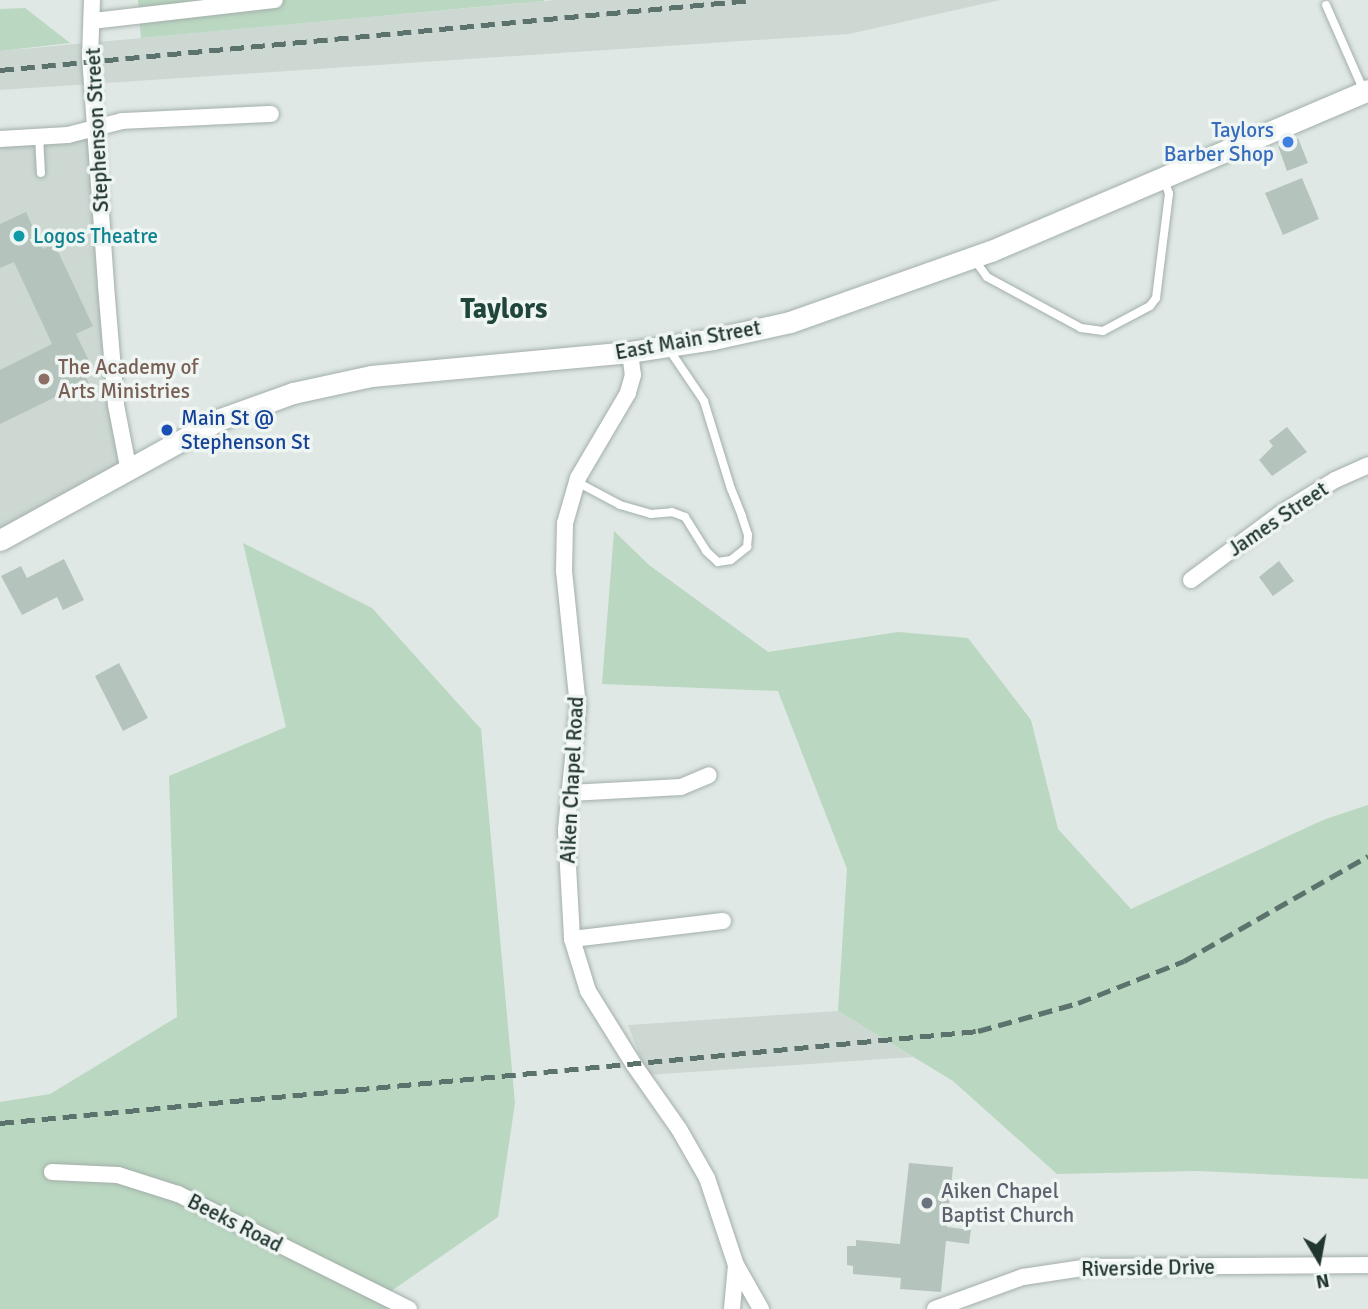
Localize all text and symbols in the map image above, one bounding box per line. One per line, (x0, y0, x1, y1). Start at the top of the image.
street label: Stephenson Street (80, 47, 114, 213)
place label: Taylors Barber Shop (1164, 117, 1274, 167)
marker: Taylors Barber Shop (1280, 134, 1296, 150)
place label: Logos Theatre (33, 223, 158, 249)
marker: Logos Theatre (11, 228, 27, 244)
district label: Taylors (461, 292, 547, 326)
street label: East Main Street (613, 315, 763, 365)
place label: The Academy of Arts Ministries (58, 354, 198, 404)
marker: The Academy of Arts Ministries (36, 371, 52, 387)
place label: Main St @ Stephenson St (181, 405, 310, 455)
marker: Main St @ Stephenson St (159, 422, 175, 438)
street label: James Street (1223, 476, 1333, 562)
street label: Aiken Chapel Road (555, 696, 589, 864)
place label: Aiken Chapel Baptist Church (941, 1178, 1074, 1228)
street label: Beeks Road (183, 1188, 287, 1258)
marker: Aiken Chapel Baptist Church (919, 1195, 935, 1211)
north arrow (1284, 1225, 1354, 1295)
street label: Riverside Drive (1081, 1254, 1215, 1282)
text: N (1314, 1268, 1331, 1294)

